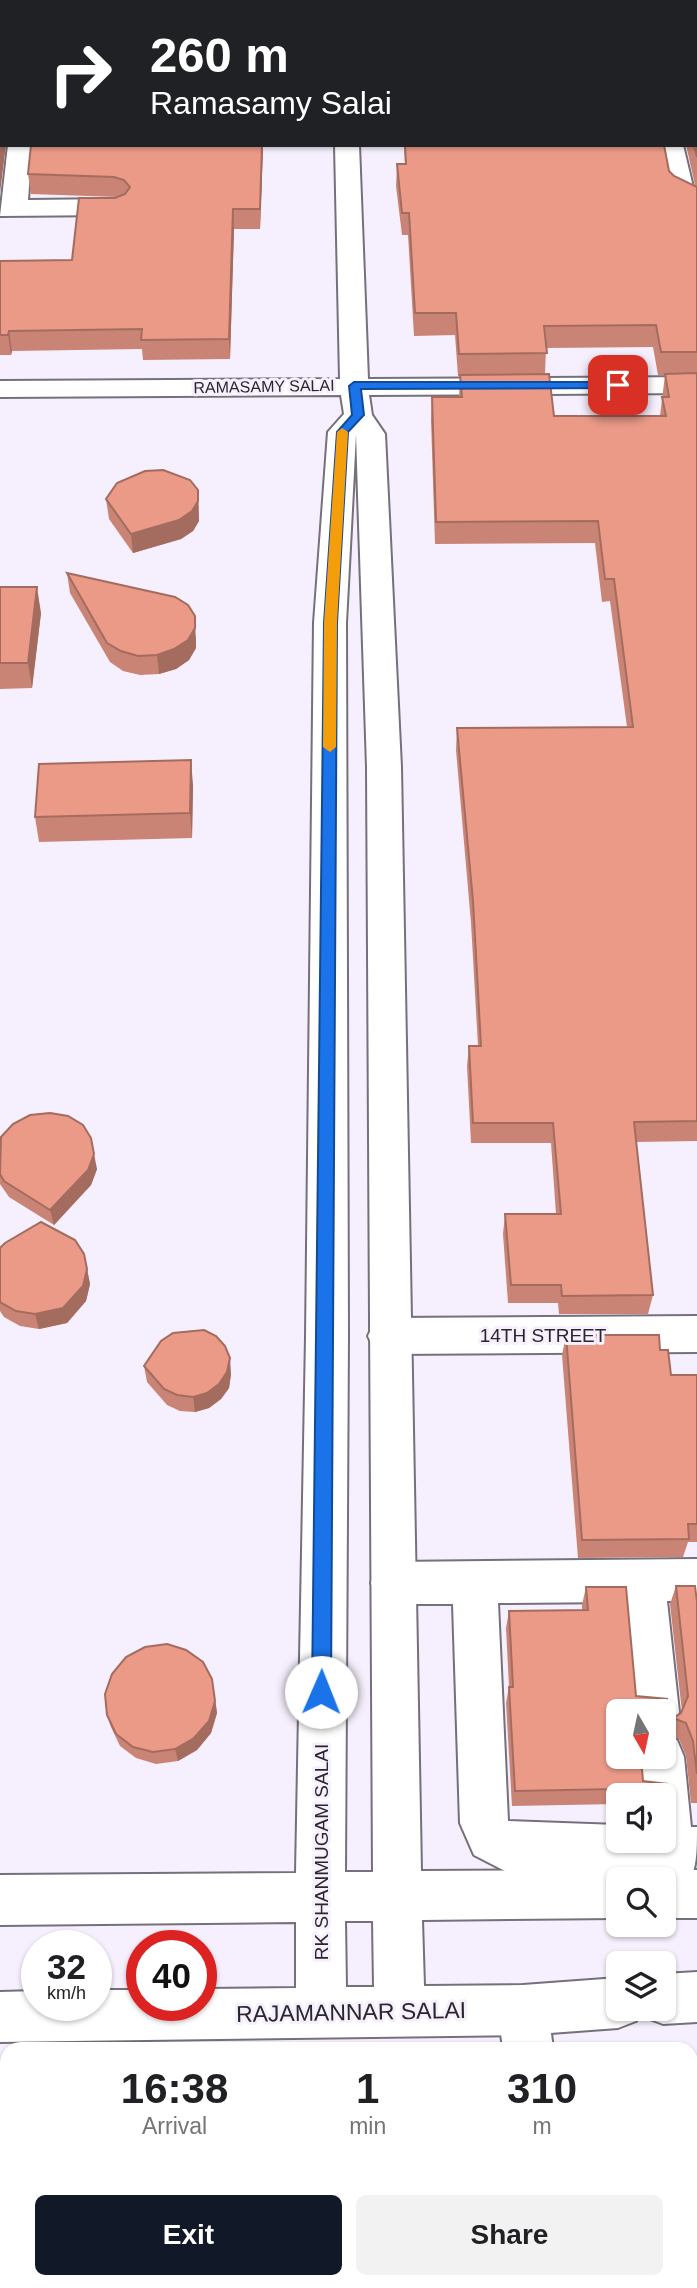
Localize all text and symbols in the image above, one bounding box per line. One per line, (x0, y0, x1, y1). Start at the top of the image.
icon: right (35, 28, 126, 119)
text: 260 m (150, 28, 289, 82)
text: Ramasamy Salai (150, 85, 392, 121)
pin (588, 355, 648, 415)
icon: arrive (599, 366, 637, 404)
street label: RAMASAMY SALAI (193, 377, 335, 396)
street label: 14TH STREET (480, 1325, 607, 1346)
position arrow (284, 1655, 358, 1729)
north arrow (606, 1699, 676, 1769)
map controls (606, 1699, 676, 2021)
street label: RK SHANMUGAM SALAI (311, 1744, 332, 1960)
button: sound (606, 1783, 676, 1853)
button: search (606, 1867, 676, 1937)
speed limit sign: 40 (126, 1930, 217, 2021)
text: 32 (47, 1947, 86, 1986)
button: layers (606, 1951, 676, 2021)
text: km/h (47, 1983, 86, 2003)
street label: RAJAMANNAR SALAI (236, 1997, 466, 2027)
text: 16:38 (121, 2065, 228, 2112)
text: 1 (356, 2065, 379, 2112)
text: 310 (507, 2065, 577, 2112)
text: Arrival (142, 2113, 207, 2139)
text: min (349, 2113, 386, 2139)
text: m (533, 2113, 552, 2139)
button: Exit (35, 2195, 342, 2275)
button: Share (356, 2195, 663, 2275)

